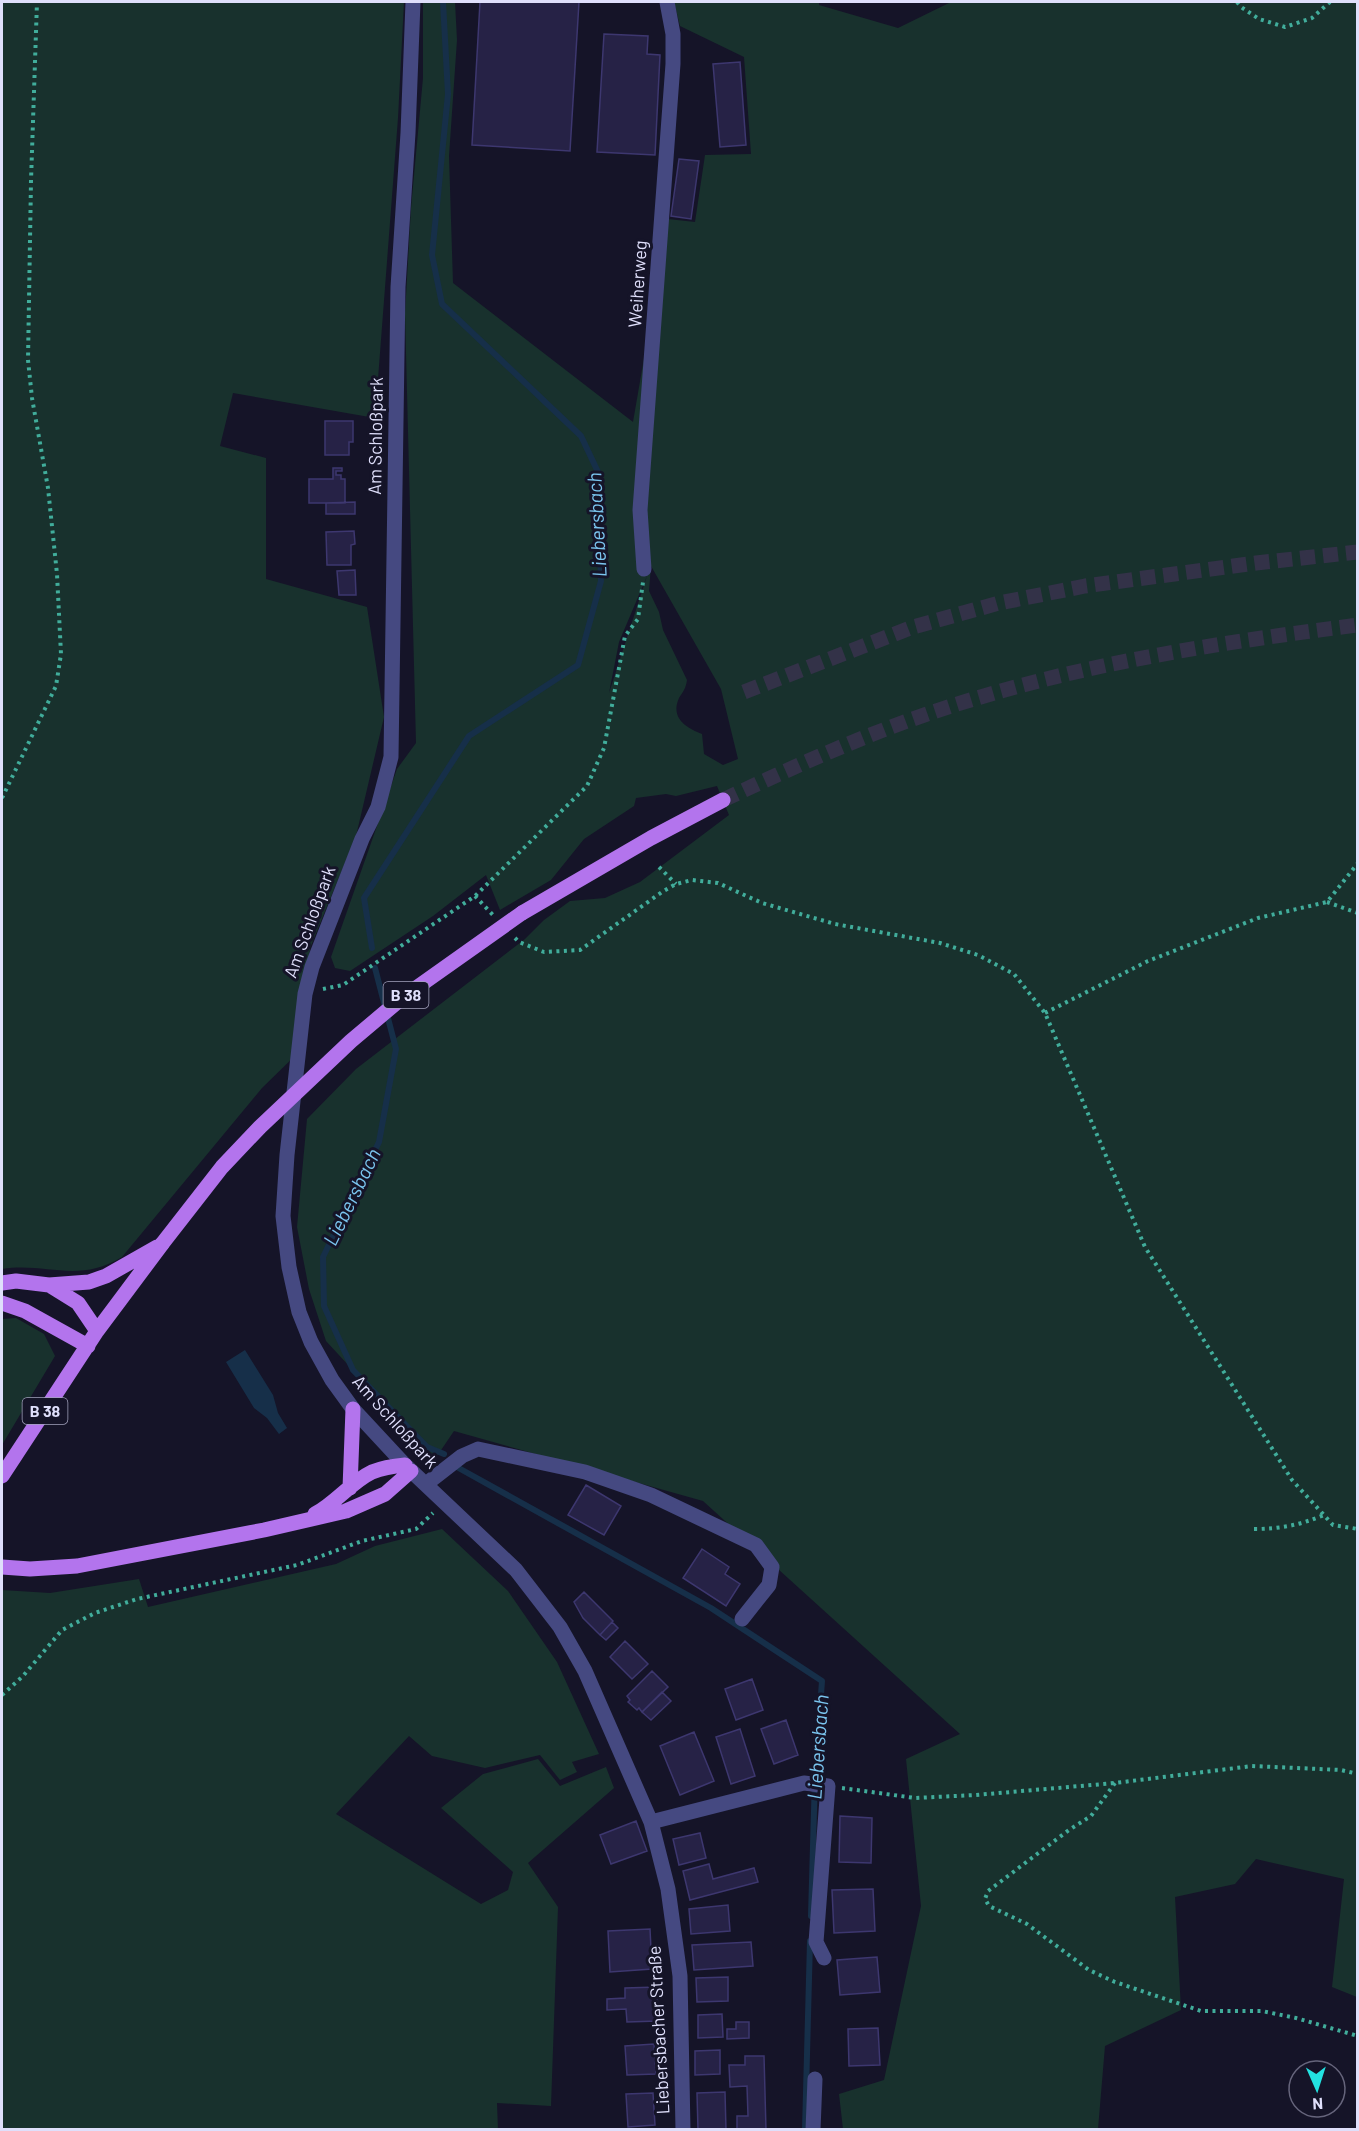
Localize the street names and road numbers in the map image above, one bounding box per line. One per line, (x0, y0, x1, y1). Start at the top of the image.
street label: Weiherweg (623, 240, 651, 328)
street label: Am Schloßpark (363, 377, 387, 495)
street label: Am Schloßpark (279, 863, 340, 981)
road number: B 38 (384, 982, 428, 1008)
street label: Am Schloßpark (348, 1370, 443, 1472)
road number: B 38 (22, 1398, 68, 1424)
street label: Liebersbacher Straße (643, 1945, 673, 2115)

